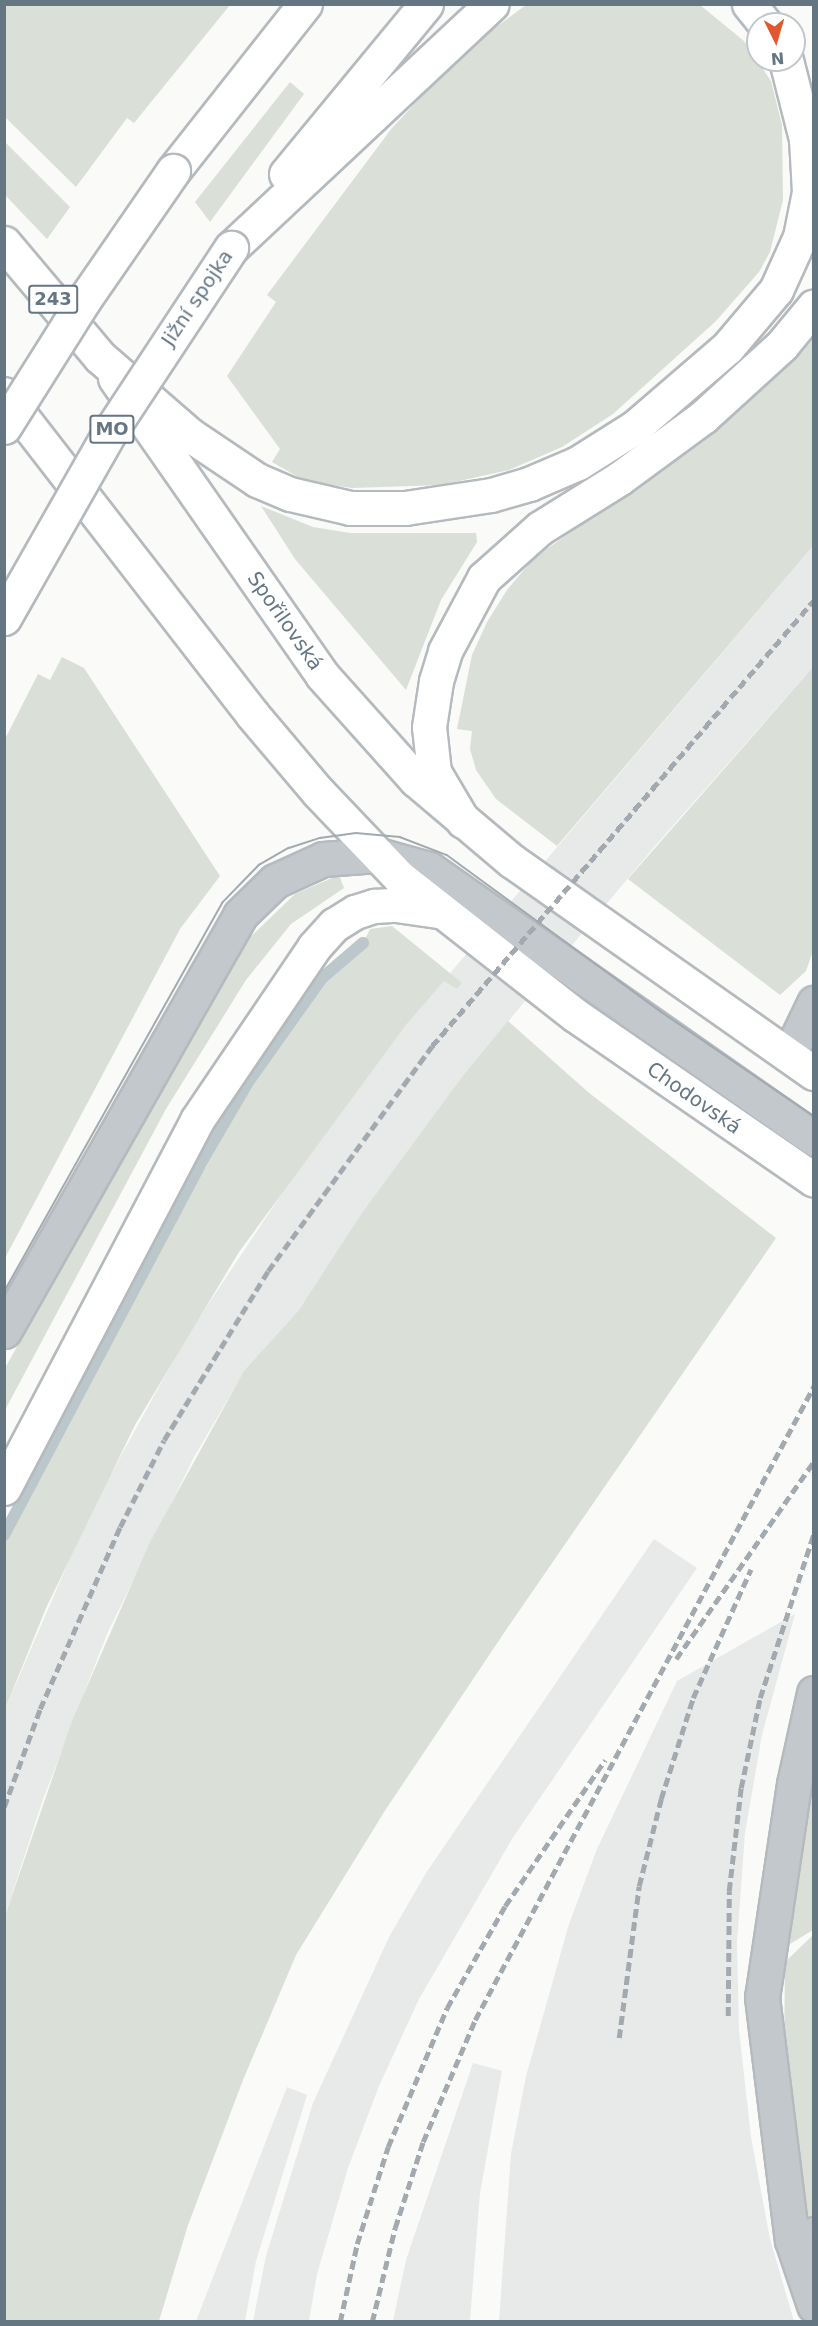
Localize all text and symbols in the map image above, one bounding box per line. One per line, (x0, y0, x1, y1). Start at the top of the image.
north arrow (746, 12, 806, 72)
text: N (770, 48, 785, 68)
street label: Jižní spojka (156, 245, 238, 351)
road number: 243 (28, 284, 78, 314)
road number: MO (88, 414, 136, 444)
street label: Spořilovská (242, 567, 328, 675)
street label: Chodovská (642, 1057, 746, 1139)

